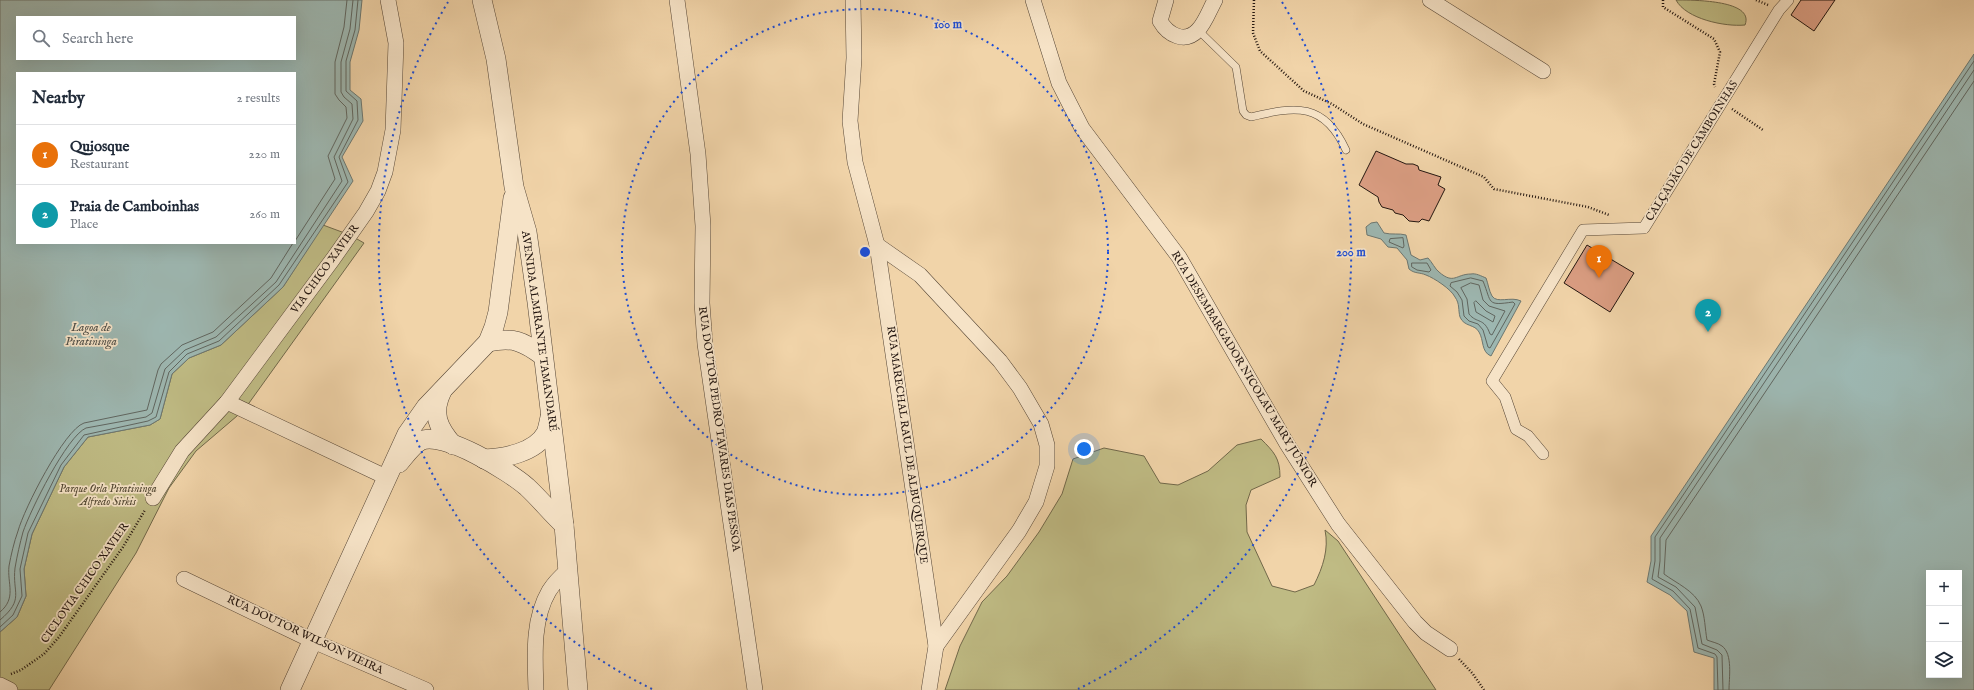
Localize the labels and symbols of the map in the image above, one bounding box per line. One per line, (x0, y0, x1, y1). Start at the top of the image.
text: 100 m (934, 17, 963, 32)
street label: CALÇADÃO DE CAMBOINHAS (1643, 78, 1741, 224)
street label: VIA CHICO XAVIER (287, 221, 362, 317)
street label: AVENIDA ALMIRANTE TAMANDARÉ (518, 229, 560, 433)
centre of rings (858, 245, 872, 259)
text: 200 m (1336, 245, 1366, 260)
pin: 1 (1586, 245, 1612, 278)
street label: RUA DESEMBARGADOR NICOLAU MARY JÚNIOR (1168, 249, 1321, 490)
pin: 2 (1695, 299, 1721, 332)
street label: RUA DOUTOR PEDRO TAVARES DIAS PESSOA (695, 306, 743, 553)
water label: Lagoa de Piratininga (65, 320, 117, 350)
street label: RUA MARECHAL RAUL DE ALBUQUERQUE (883, 325, 931, 565)
your location (1074, 439, 1094, 459)
park label: Parque Orla Piratininga Alfredo Sirkis (59, 482, 157, 509)
street label: CICLOVIA CHICO XAVIER (38, 519, 132, 646)
street label: RUA DOUTOR WILSON VIEIRA (224, 592, 386, 678)

